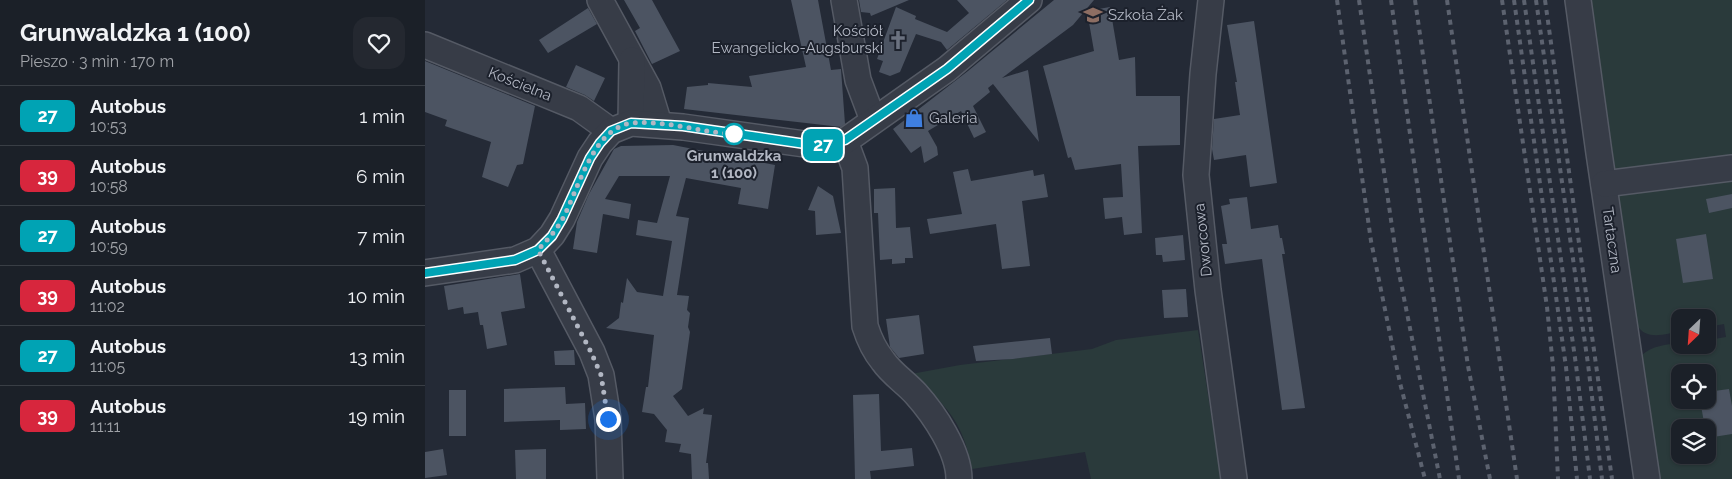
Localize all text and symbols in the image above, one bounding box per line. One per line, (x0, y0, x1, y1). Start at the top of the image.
school or university icon: Szkoła Żak (1082, 4, 1104, 26)
place label: Szkoła Żak (1108, 5, 1183, 24)
button: heart (353, 17, 405, 69)
text: Grunwaldzka 1 (100) (20, 18, 251, 47)
place label: Kościół Ewangelicko-Augsburski (712, 22, 884, 57)
church icon: Kościół Ewangelicko-Augsburski (887, 29, 909, 51)
text: Pieszo · 3 min · 170 m (20, 52, 174, 71)
street label: Kościelna (486, 63, 554, 105)
text: Autobus (90, 95, 166, 117)
text: 27 (37, 105, 58, 126)
text: 1 min (359, 105, 405, 127)
shop icon: Galeria (903, 107, 925, 129)
place label: Galeria (929, 109, 978, 127)
text: 10:53 (90, 117, 127, 136)
marker: Grunwaldzka 1 (100) (723, 123, 745, 145)
line badge: 27 (801, 129, 845, 161)
text: 27 (813, 134, 833, 155)
place label: Grunwaldzka 1 (100) (687, 147, 782, 182)
text: Autobus (90, 155, 166, 177)
text: 39 (37, 165, 58, 186)
text: 6 min (356, 165, 405, 187)
text: 10:58 (90, 177, 128, 196)
street label: Dworcowa (1190, 202, 1216, 278)
street label: Tartaczna (1598, 206, 1626, 274)
text: Autobus (90, 215, 166, 237)
text: 27 (37, 225, 58, 246)
text: 7 min (357, 225, 405, 247)
text: 10:59 (90, 237, 128, 256)
text: Autobus (90, 275, 166, 297)
text: 39 (37, 285, 58, 306)
text: 10 min (348, 285, 405, 307)
text: 11:02 (90, 297, 125, 316)
north arrow (1671, 309, 1716, 354)
map controls (1671, 309, 1716, 464)
text: Autobus (90, 335, 166, 357)
text: 27 (37, 345, 58, 366)
text: 13 min (349, 345, 405, 367)
text: 11:05 (90, 357, 125, 376)
button: locate (1671, 364, 1716, 409)
text: Autobus (90, 395, 166, 417)
text: 39 (37, 405, 58, 426)
text: 19 min (348, 405, 405, 427)
your location (596, 407, 621, 432)
text: 11:11 (90, 417, 120, 436)
button: layers (1671, 419, 1716, 464)

